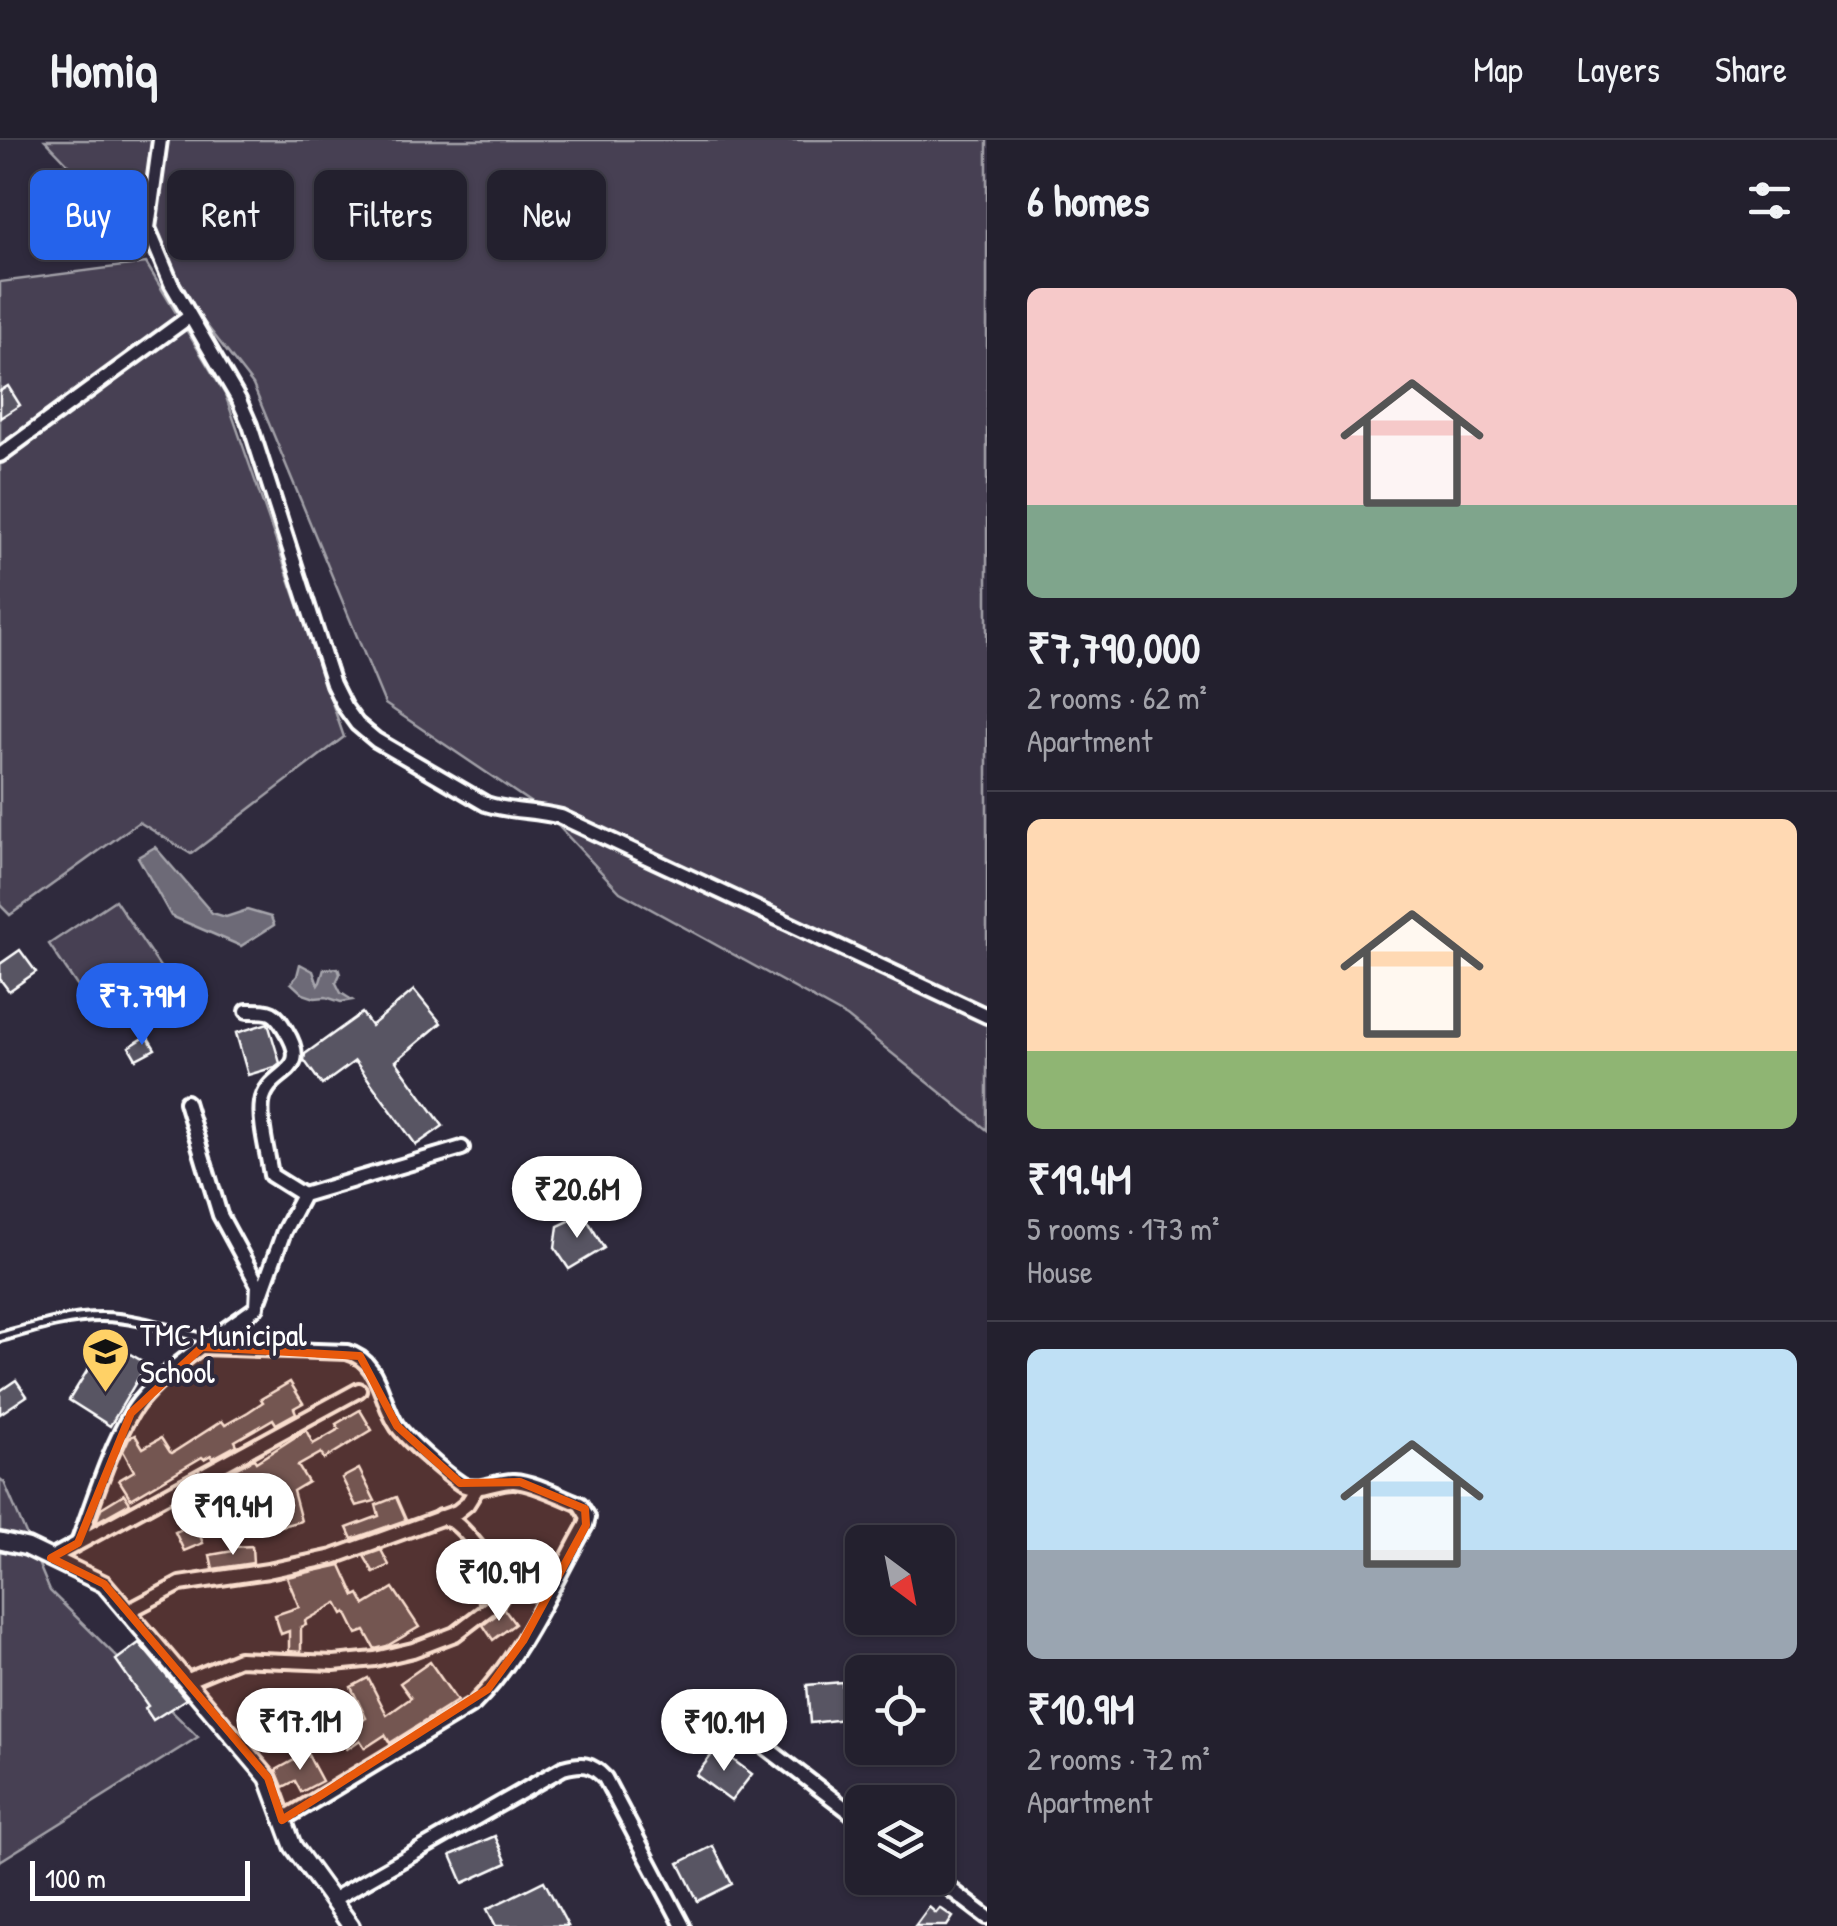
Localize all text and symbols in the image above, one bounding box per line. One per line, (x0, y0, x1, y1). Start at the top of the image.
text: Homiq (50, 37, 157, 102)
text: Map (1473, 46, 1523, 93)
text: Layers (1578, 46, 1660, 93)
text: Share (1715, 46, 1787, 93)
chip: Buy (30, 170, 147, 260)
chip: Rent (167, 170, 294, 260)
chip: Filters (314, 170, 467, 260)
chip: New (487, 170, 606, 260)
text: 6 homes (1027, 172, 1149, 229)
icon: filters (1742, 173, 1797, 228)
icon: home (1322, 353, 1502, 533)
text: ₹7,790,000 (1027, 619, 1200, 676)
text: 2 rooms · 62 m² (1027, 676, 1207, 719)
text: Apartment (1027, 719, 1152, 762)
icon: home (1322, 884, 1502, 1064)
pin: ₹7.79M (61, 963, 223, 1048)
text: ₹7.79M (98, 974, 186, 1017)
text: ₹19.4M (1027, 1150, 1131, 1207)
pin: ₹20.6M (496, 1156, 658, 1241)
text: ₹20.6M (534, 1167, 620, 1210)
text: 5 rooms · 173 m² (1027, 1207, 1219, 1250)
text: House (1027, 1250, 1093, 1293)
place label: TMC Municipal School (140, 1313, 307, 1393)
school or university icon: TMC Municipal School (79, 1326, 131, 1394)
icon: home (1322, 1414, 1502, 1594)
pin: ₹19.4M (152, 1473, 314, 1558)
text: ₹19.4M (193, 1484, 273, 1527)
north arrow (845, 1525, 955, 1635)
map controls (845, 1525, 955, 1895)
pin: ₹10.9M (418, 1539, 580, 1624)
text: ₹10.9M (458, 1550, 540, 1593)
button: locate (845, 1655, 955, 1765)
text: ₹10.9M (1027, 1680, 1134, 1737)
pin: ₹17.1M (219, 1688, 381, 1773)
pin: ₹10.1M (643, 1689, 805, 1774)
text: ₹17.1M (258, 1699, 342, 1742)
text: ₹10.1M (683, 1700, 765, 1743)
text: 2 rooms · 72 m² (1027, 1737, 1210, 1780)
text: Apartment (1027, 1780, 1152, 1823)
button: layers (845, 1785, 955, 1895)
scale bar (30, 1856, 250, 1900)
text: 100 m (45, 1859, 106, 1897)

